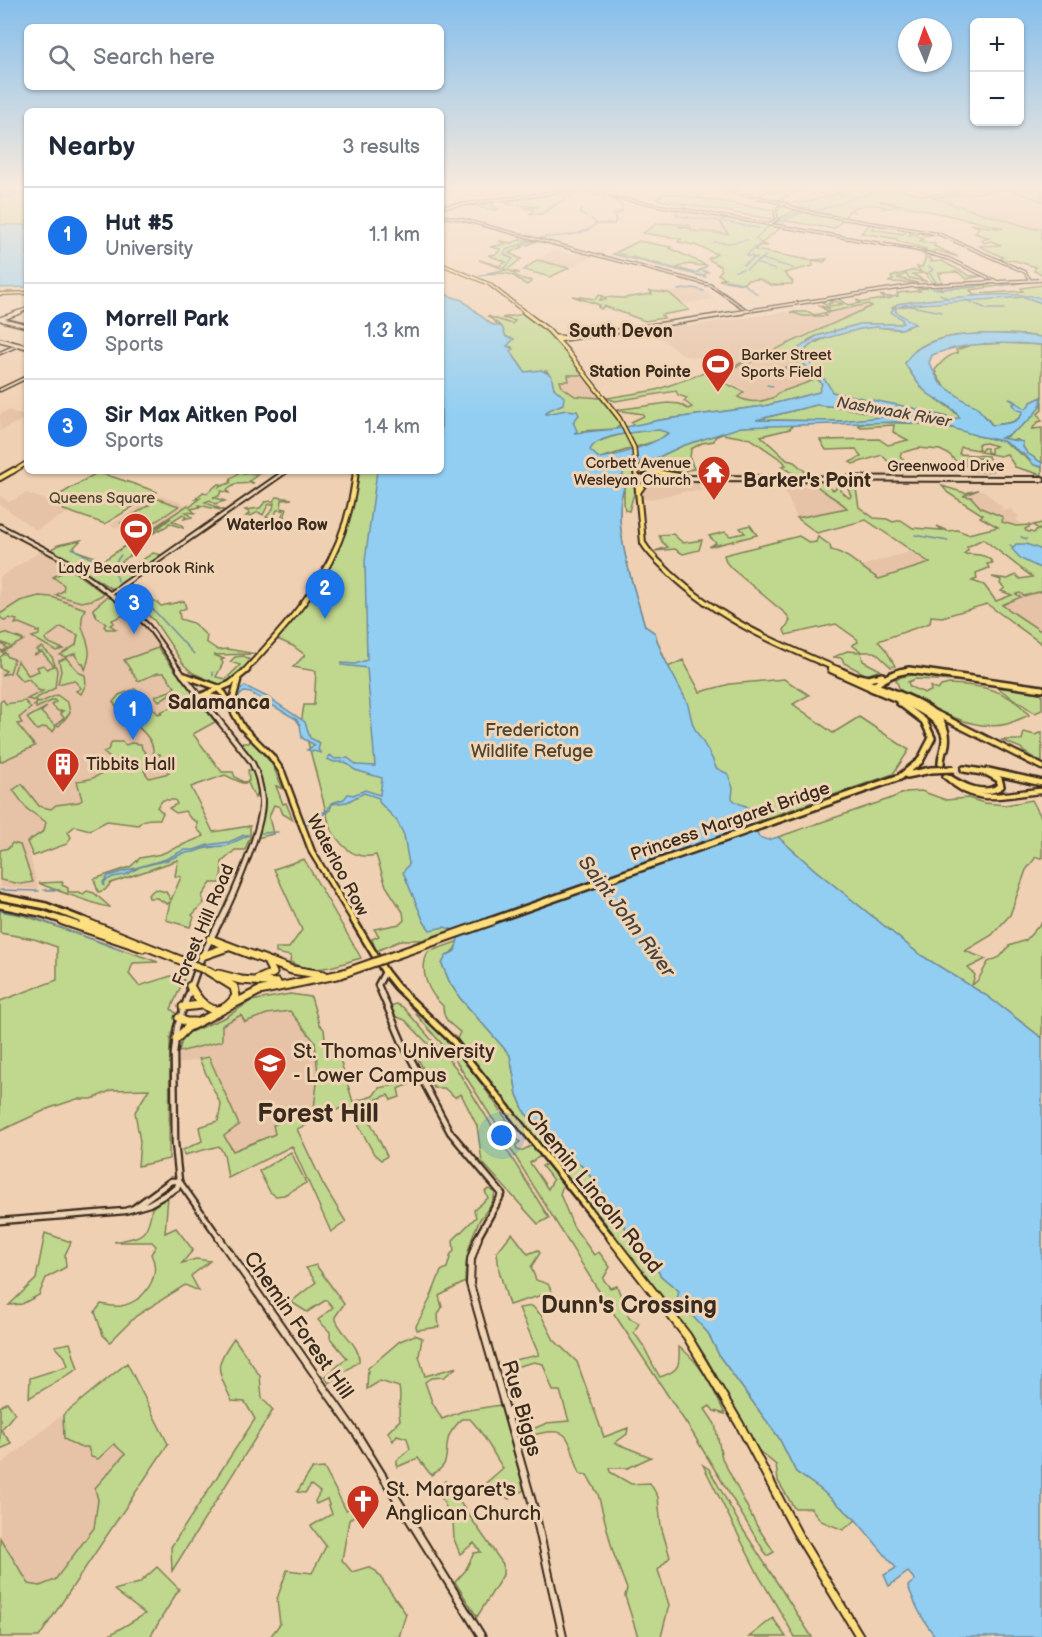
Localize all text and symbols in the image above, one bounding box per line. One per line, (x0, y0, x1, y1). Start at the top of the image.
north arrow (898, 18, 952, 72)
map controls (970, 18, 1024, 126)
button: + (970, 18, 1024, 72)
search box (24, 24, 444, 90)
icon: search (45, 41, 78, 74)
text: Search here (93, 44, 215, 71)
button: − (970, 72, 1024, 126)
text: Nearby (48, 132, 135, 163)
text: 3 results (342, 135, 420, 159)
text: Hut #5 (105, 210, 174, 237)
text: 1 (63, 223, 72, 247)
text: 1.1 km (369, 223, 420, 247)
text: University (105, 237, 193, 261)
text: Morrell Park (105, 306, 229, 333)
text: 2 (62, 319, 73, 343)
text: 1.3 km (364, 319, 420, 343)
district label: South Devon (569, 321, 673, 342)
text: Sports (105, 333, 163, 357)
sports icon: Barker Street Sports Field (700, 346, 736, 393)
place label: Barker Street Sports Field (741, 346, 832, 382)
district label: Station Pointe (589, 363, 691, 382)
water label: Nashwaak River (835, 393, 953, 432)
text: Sir Max Aitken Pool (105, 402, 297, 429)
text: 3 (62, 415, 73, 439)
text: 1.4 km (364, 415, 420, 439)
text: Sports (105, 429, 163, 453)
place label: Corbett Avenue Wesleyan Church (574, 454, 691, 490)
temple icon: Corbett Avenue Wesleyan Church (696, 454, 732, 501)
street label: Greenwood Drive (887, 457, 1005, 476)
district label: Barker's Point (743, 469, 871, 493)
park label: Queens Square (49, 489, 155, 508)
sports icon: Lady Beaverbrook Rink (118, 511, 154, 558)
district label: Waterloo Row (227, 516, 328, 535)
place label: Lady Beaverbrook Rink (58, 559, 215, 578)
pin: 2 (306, 570, 344, 619)
pin: 3 (114, 584, 154, 634)
pin: 1 (114, 690, 152, 740)
district label: Salamanca (168, 691, 270, 715)
park label: Fredericton Wildlife Refuge (471, 720, 594, 762)
building icon: Tibbits Hall (45, 746, 81, 793)
place label: Tibbits Hall (86, 754, 175, 775)
street label: Princess Margaret Bridge (628, 777, 833, 865)
street label: Waterloo Row (302, 811, 373, 920)
water label: Saint John River (573, 851, 681, 983)
street label: Forest Hill Road (168, 861, 239, 989)
place label: St. Thomas University - Lower Campus (293, 1039, 495, 1088)
school or university icon: St. Thomas University - Lower Campus (252, 1045, 288, 1092)
district label: Forest Hill (257, 1099, 379, 1130)
street label: Chemin Lincoln Road (520, 1104, 667, 1278)
your location (487, 1121, 516, 1150)
street label: Chemin Forest Hill (238, 1247, 359, 1404)
district label: Dunn's Crossing (541, 1291, 717, 1320)
street label: Rue Biggs (496, 1357, 547, 1459)
place label: St. Margaret's Anglican Church (386, 1477, 541, 1526)
church icon: St. Margaret's Anglican Church (345, 1483, 381, 1530)

